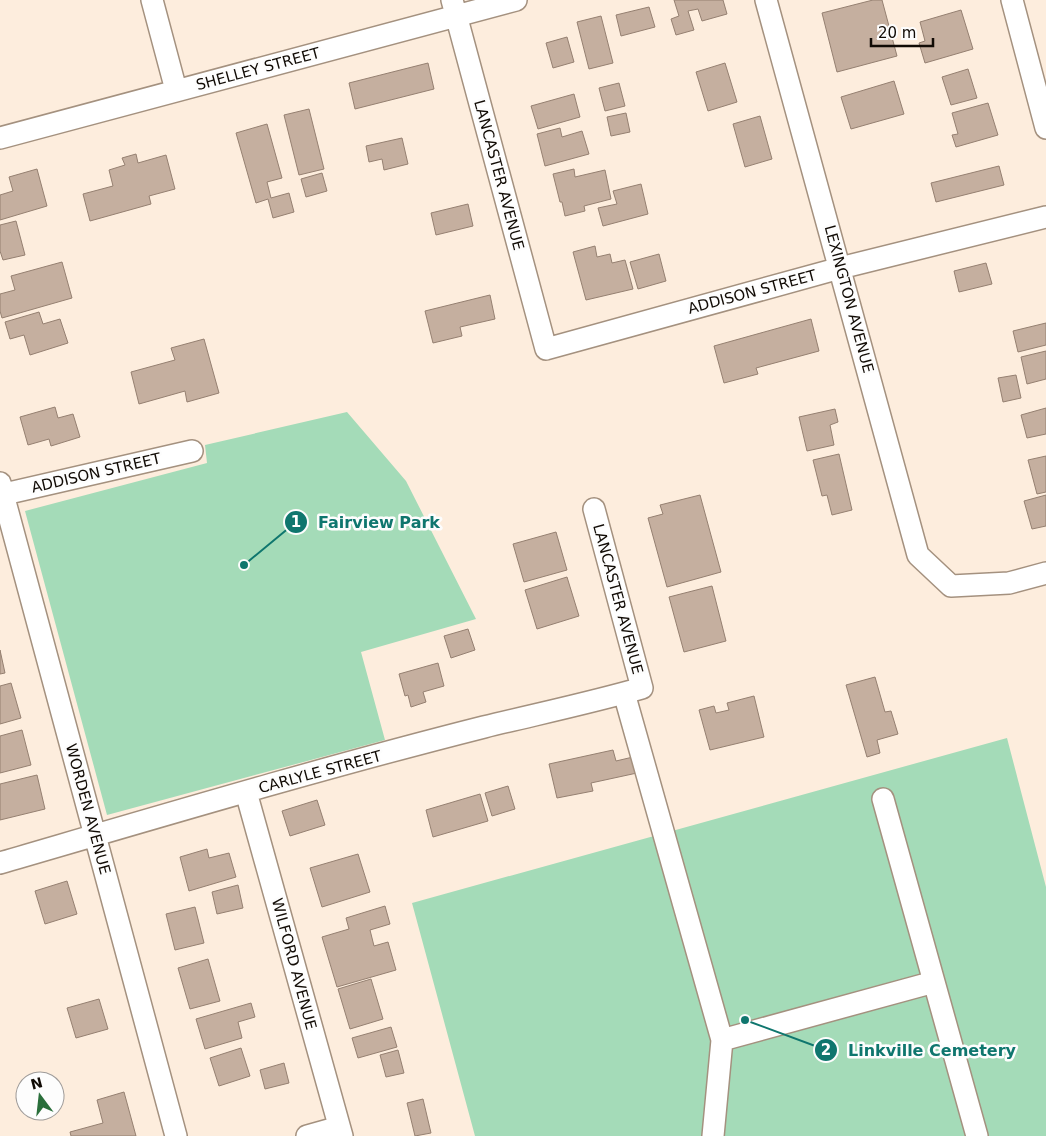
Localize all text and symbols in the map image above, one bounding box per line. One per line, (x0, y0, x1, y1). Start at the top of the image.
scale bar (871, 15, 934, 47)
text: 20 m (878, 24, 916, 42)
street label: SHELLEY STREET (194, 44, 323, 94)
street label: LANCASTER AVENUE (470, 98, 528, 252)
street label: LEXINGTON AVENUE (821, 223, 877, 375)
street label: ADDISON STREET (686, 266, 819, 318)
street label: ADDISON STREET (30, 449, 163, 497)
callout: Fairview Park (283, 507, 450, 538)
text: 1 (291, 513, 301, 531)
text: Fairview Park (318, 513, 440, 532)
street label: LANCASTER AVENUE (589, 522, 647, 676)
street label: WORDEN AVENUE (62, 742, 114, 876)
street label: CARLYLE STREET (257, 747, 384, 797)
street label: WILFORD AVENUE (268, 896, 320, 1032)
callout: Linkville Cemetery (813, 1035, 1026, 1066)
text: 2 (821, 1041, 831, 1059)
text: Linkville Cemetery (848, 1041, 1017, 1060)
north arrow (15, 1071, 65, 1121)
text: N (29, 1074, 44, 1093)

